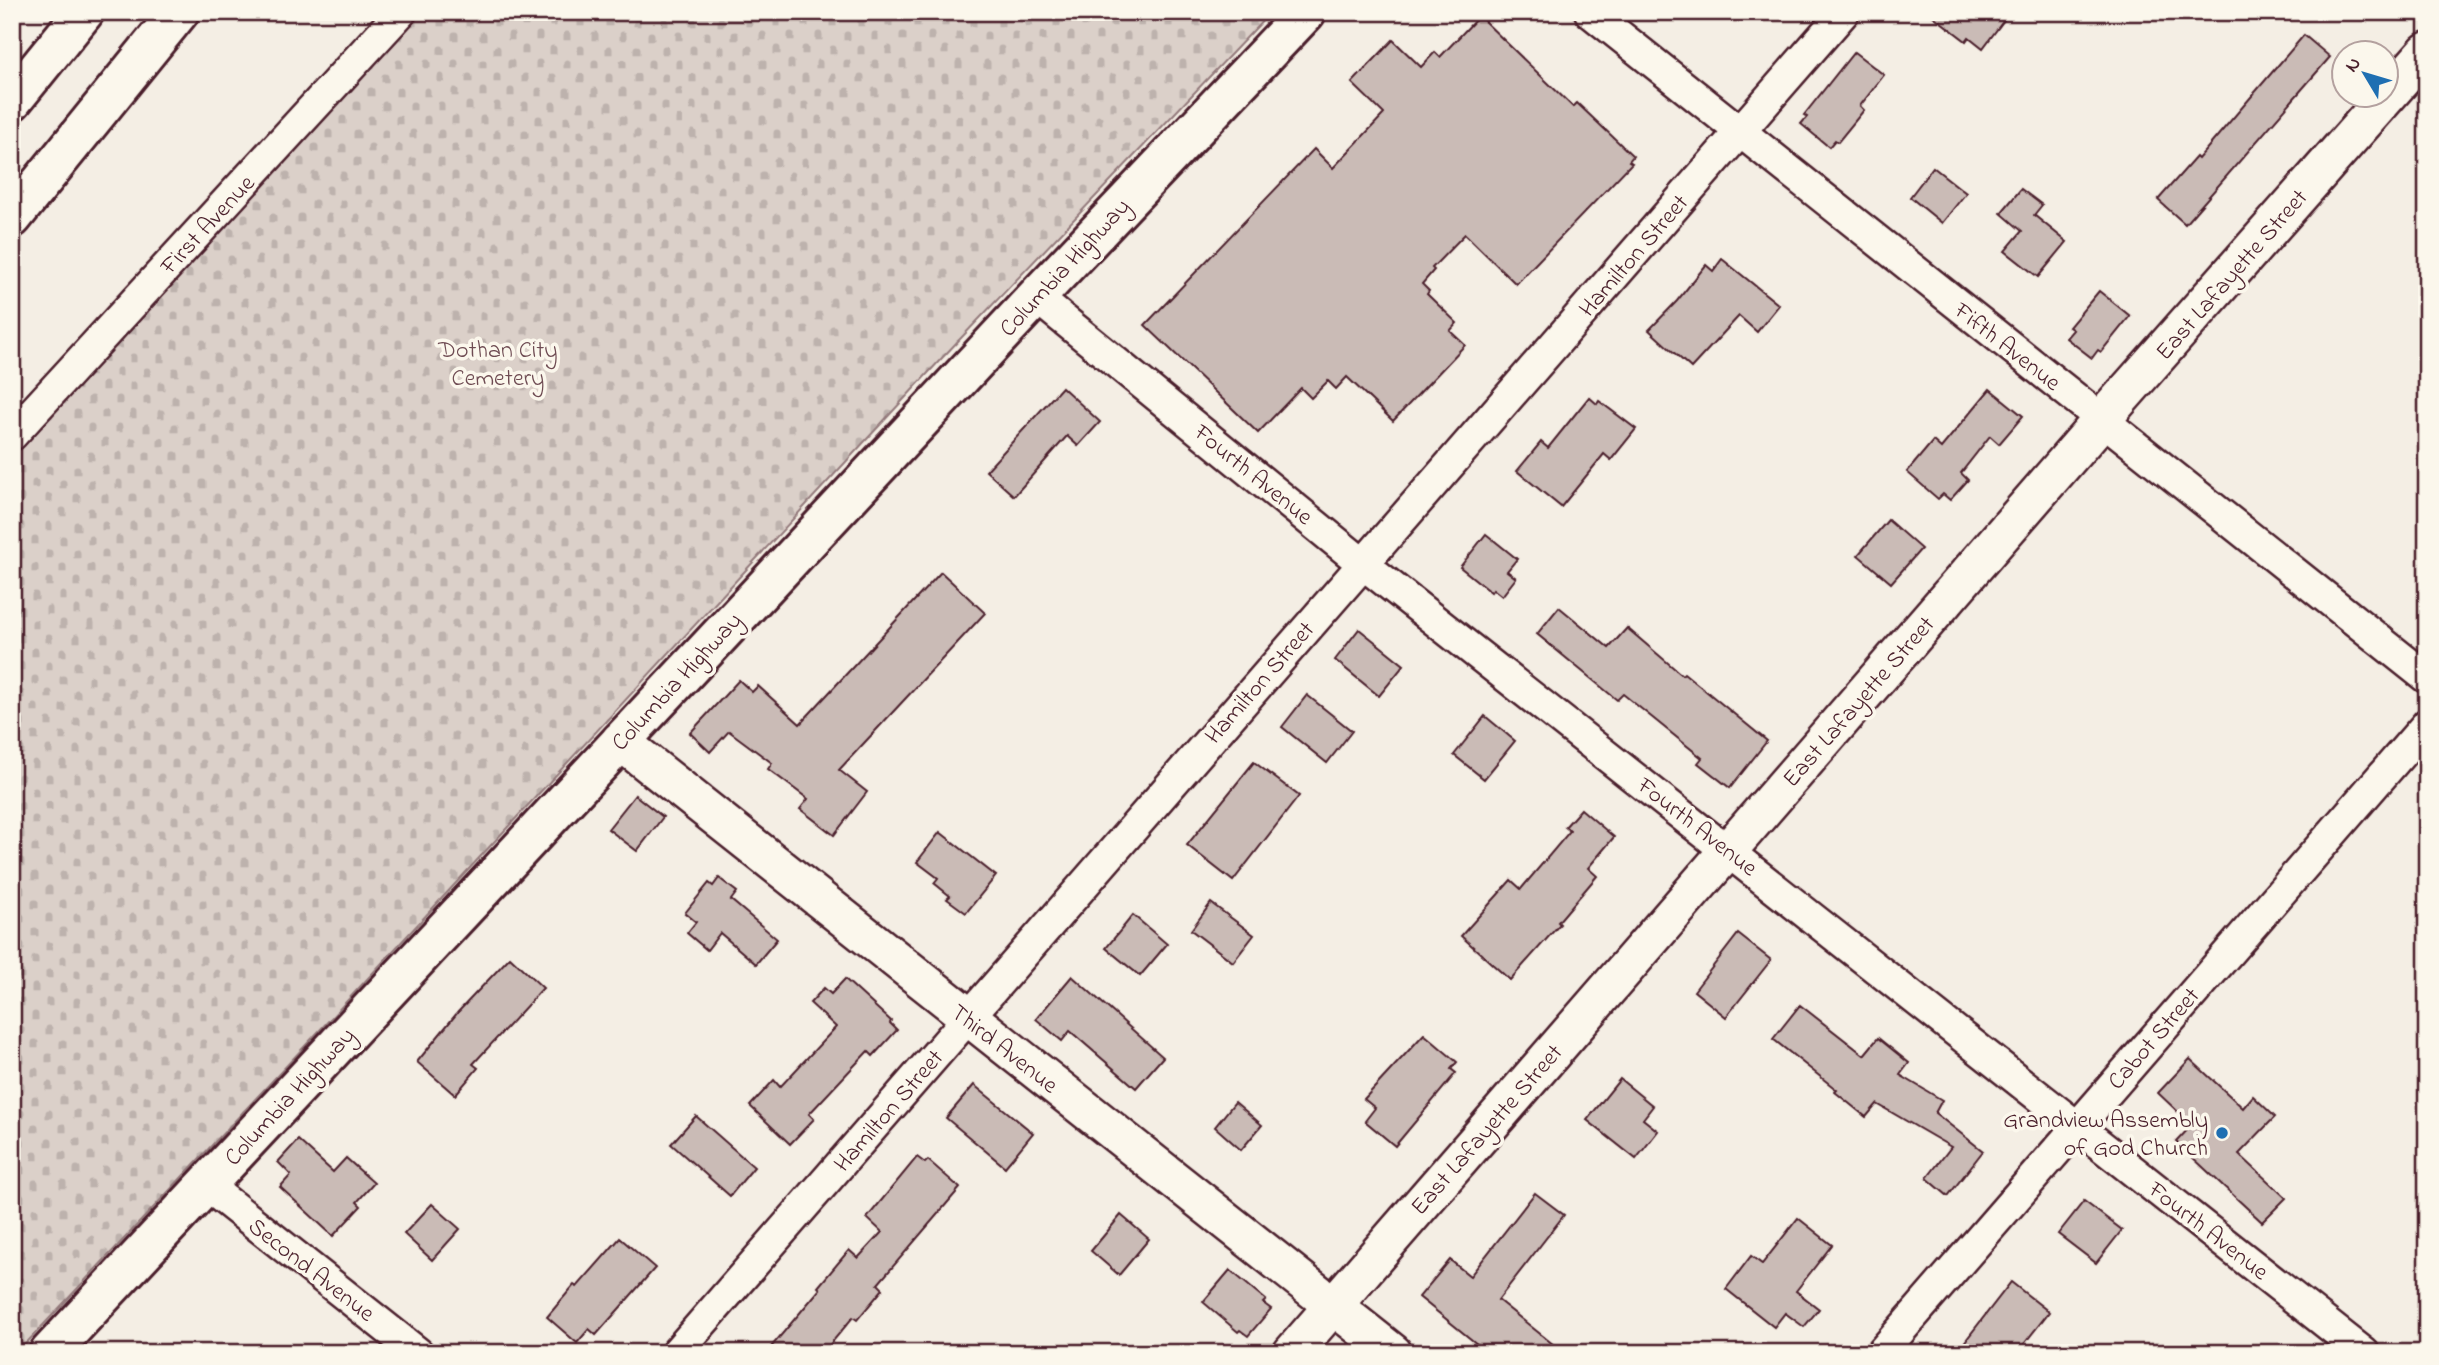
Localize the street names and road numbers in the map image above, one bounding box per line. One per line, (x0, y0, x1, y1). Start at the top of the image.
street label: First Avenue (153, 168, 265, 284)
street label: East Lafayette Street (2148, 182, 2318, 370)
street label: Hamilton Street (1572, 188, 1698, 326)
street label: Columbia Highway (992, 191, 1140, 347)
street label: Fifth Avenue (1945, 294, 2068, 401)
street label: Fourth Avenue (1185, 416, 1320, 535)
street label: Columbia Highway (604, 605, 752, 761)
street label: East Lafayette Street (1775, 609, 1945, 797)
street label: Hamilton Street (1198, 615, 1324, 753)
street label: Fourth Avenue (1628, 769, 1764, 886)
street label: Cabot Street (2100, 981, 2209, 1099)
street label: Third Avenue (942, 997, 1065, 1103)
street label: Columbia Highway (217, 1020, 365, 1176)
street label: East Lafayette Street (1403, 1037, 1573, 1225)
street label: Hamilton Street (827, 1043, 953, 1181)
street label: Fourth Avenue (2139, 1173, 2275, 1290)
street label: Second Avenue (240, 1210, 381, 1332)

